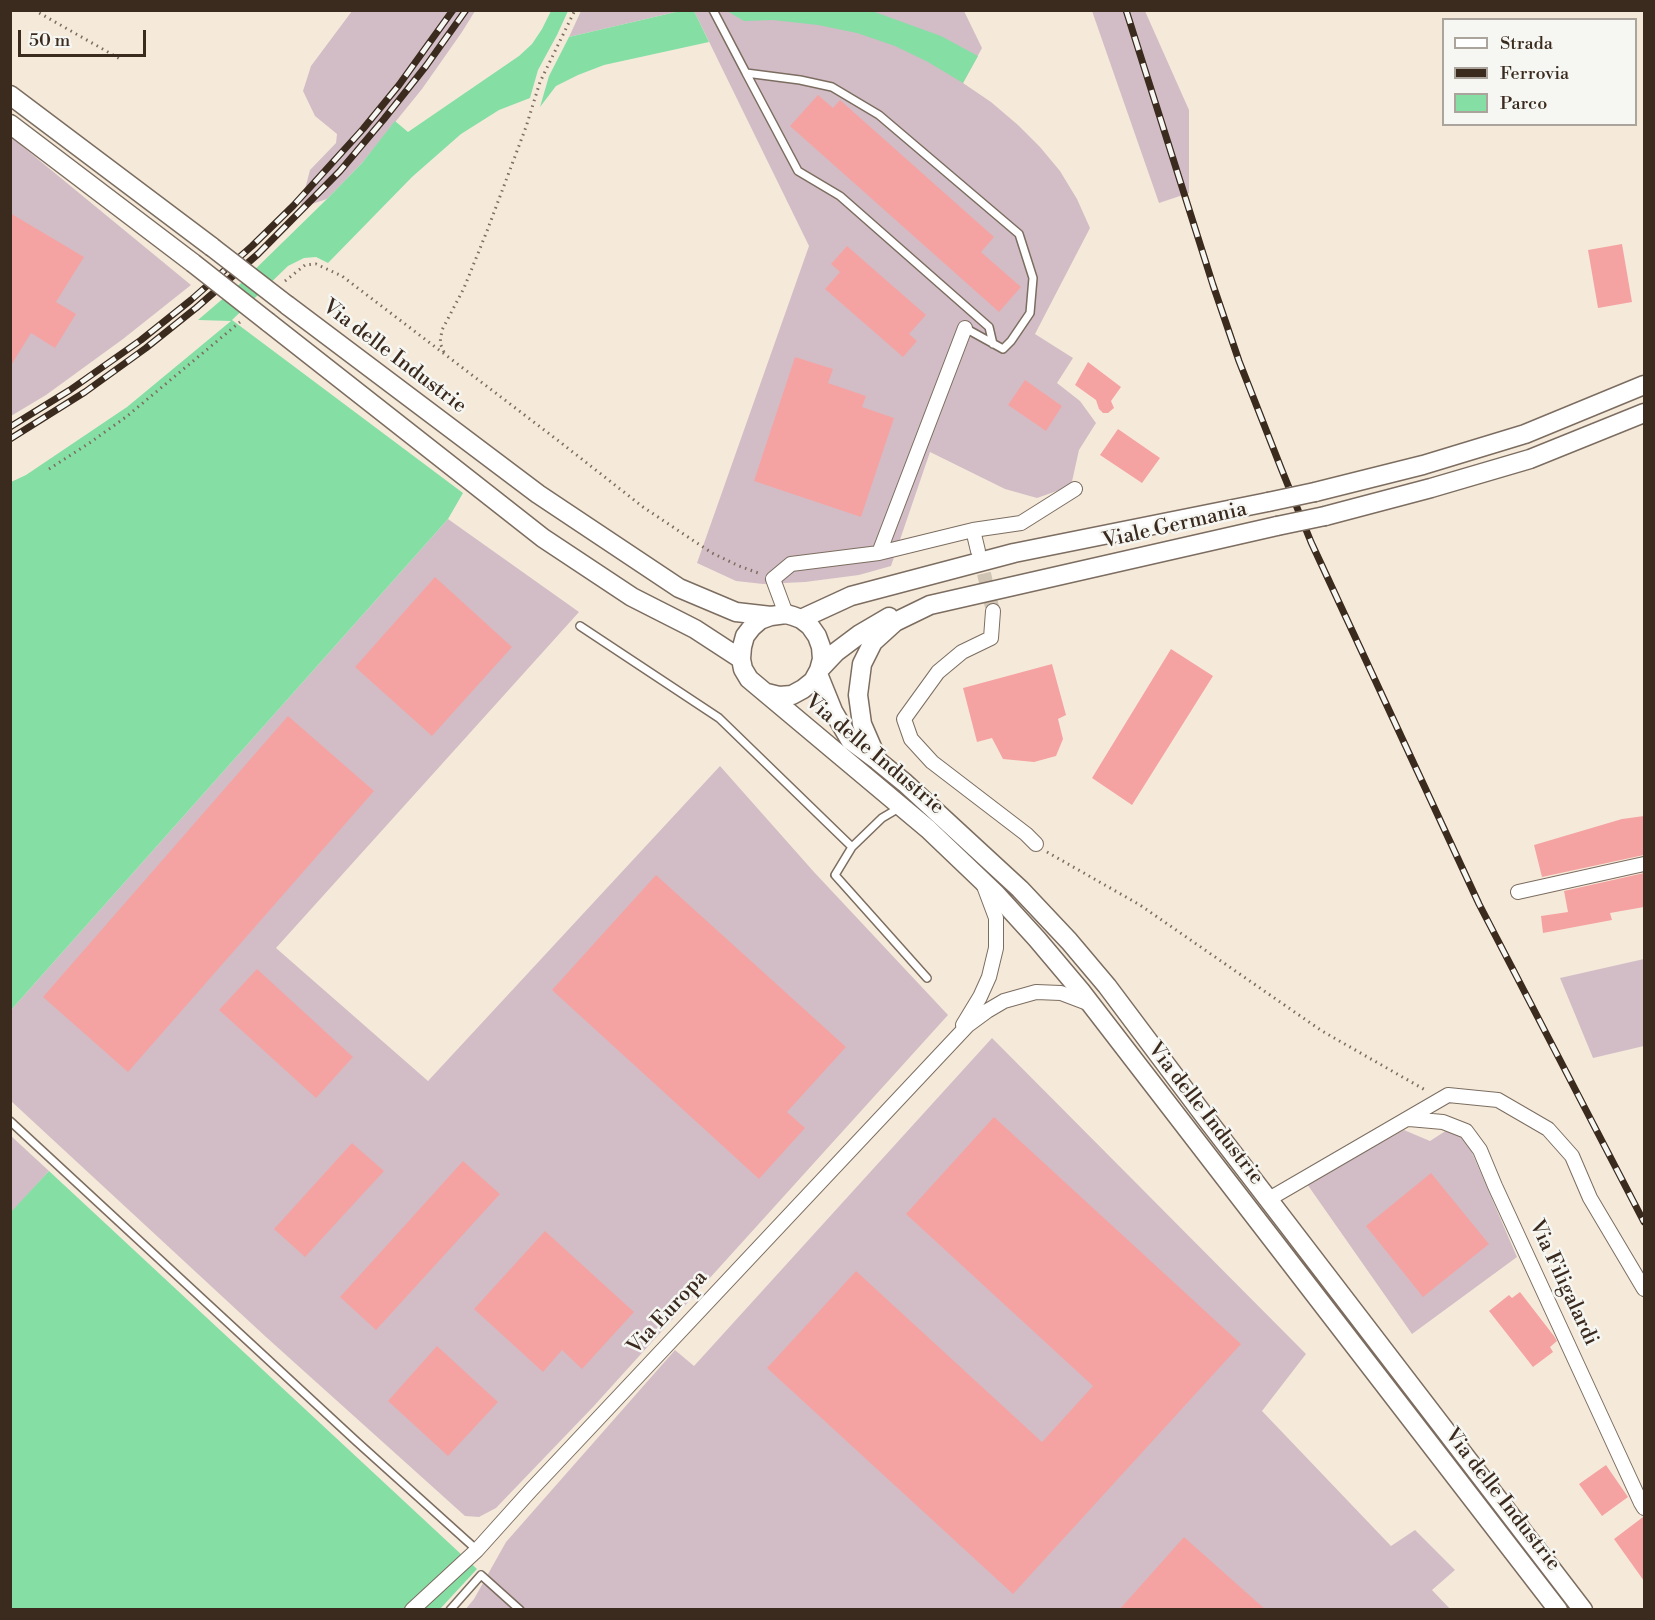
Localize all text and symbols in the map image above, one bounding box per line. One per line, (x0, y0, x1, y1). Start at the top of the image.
scale bar (21, 18, 148, 56)
legend (1442, 18, 1637, 126)
text: 50 m (29, 29, 70, 52)
text: Strada (1500, 32, 1553, 55)
text: Ferrovia (1500, 62, 1569, 85)
text: Parco (1500, 92, 1547, 115)
street label: Via delle Industrie (317, 295, 471, 419)
street label: Viale Germania (1100, 497, 1250, 555)
street label: Via delle Industrie (799, 689, 949, 821)
street label: Via delle Industrie (1142, 1038, 1268, 1190)
street label: Via Filigalardi (1523, 1216, 1603, 1350)
street label: Via Europa (623, 1266, 713, 1360)
street label: Via delle Industrie (1439, 1424, 1565, 1576)

